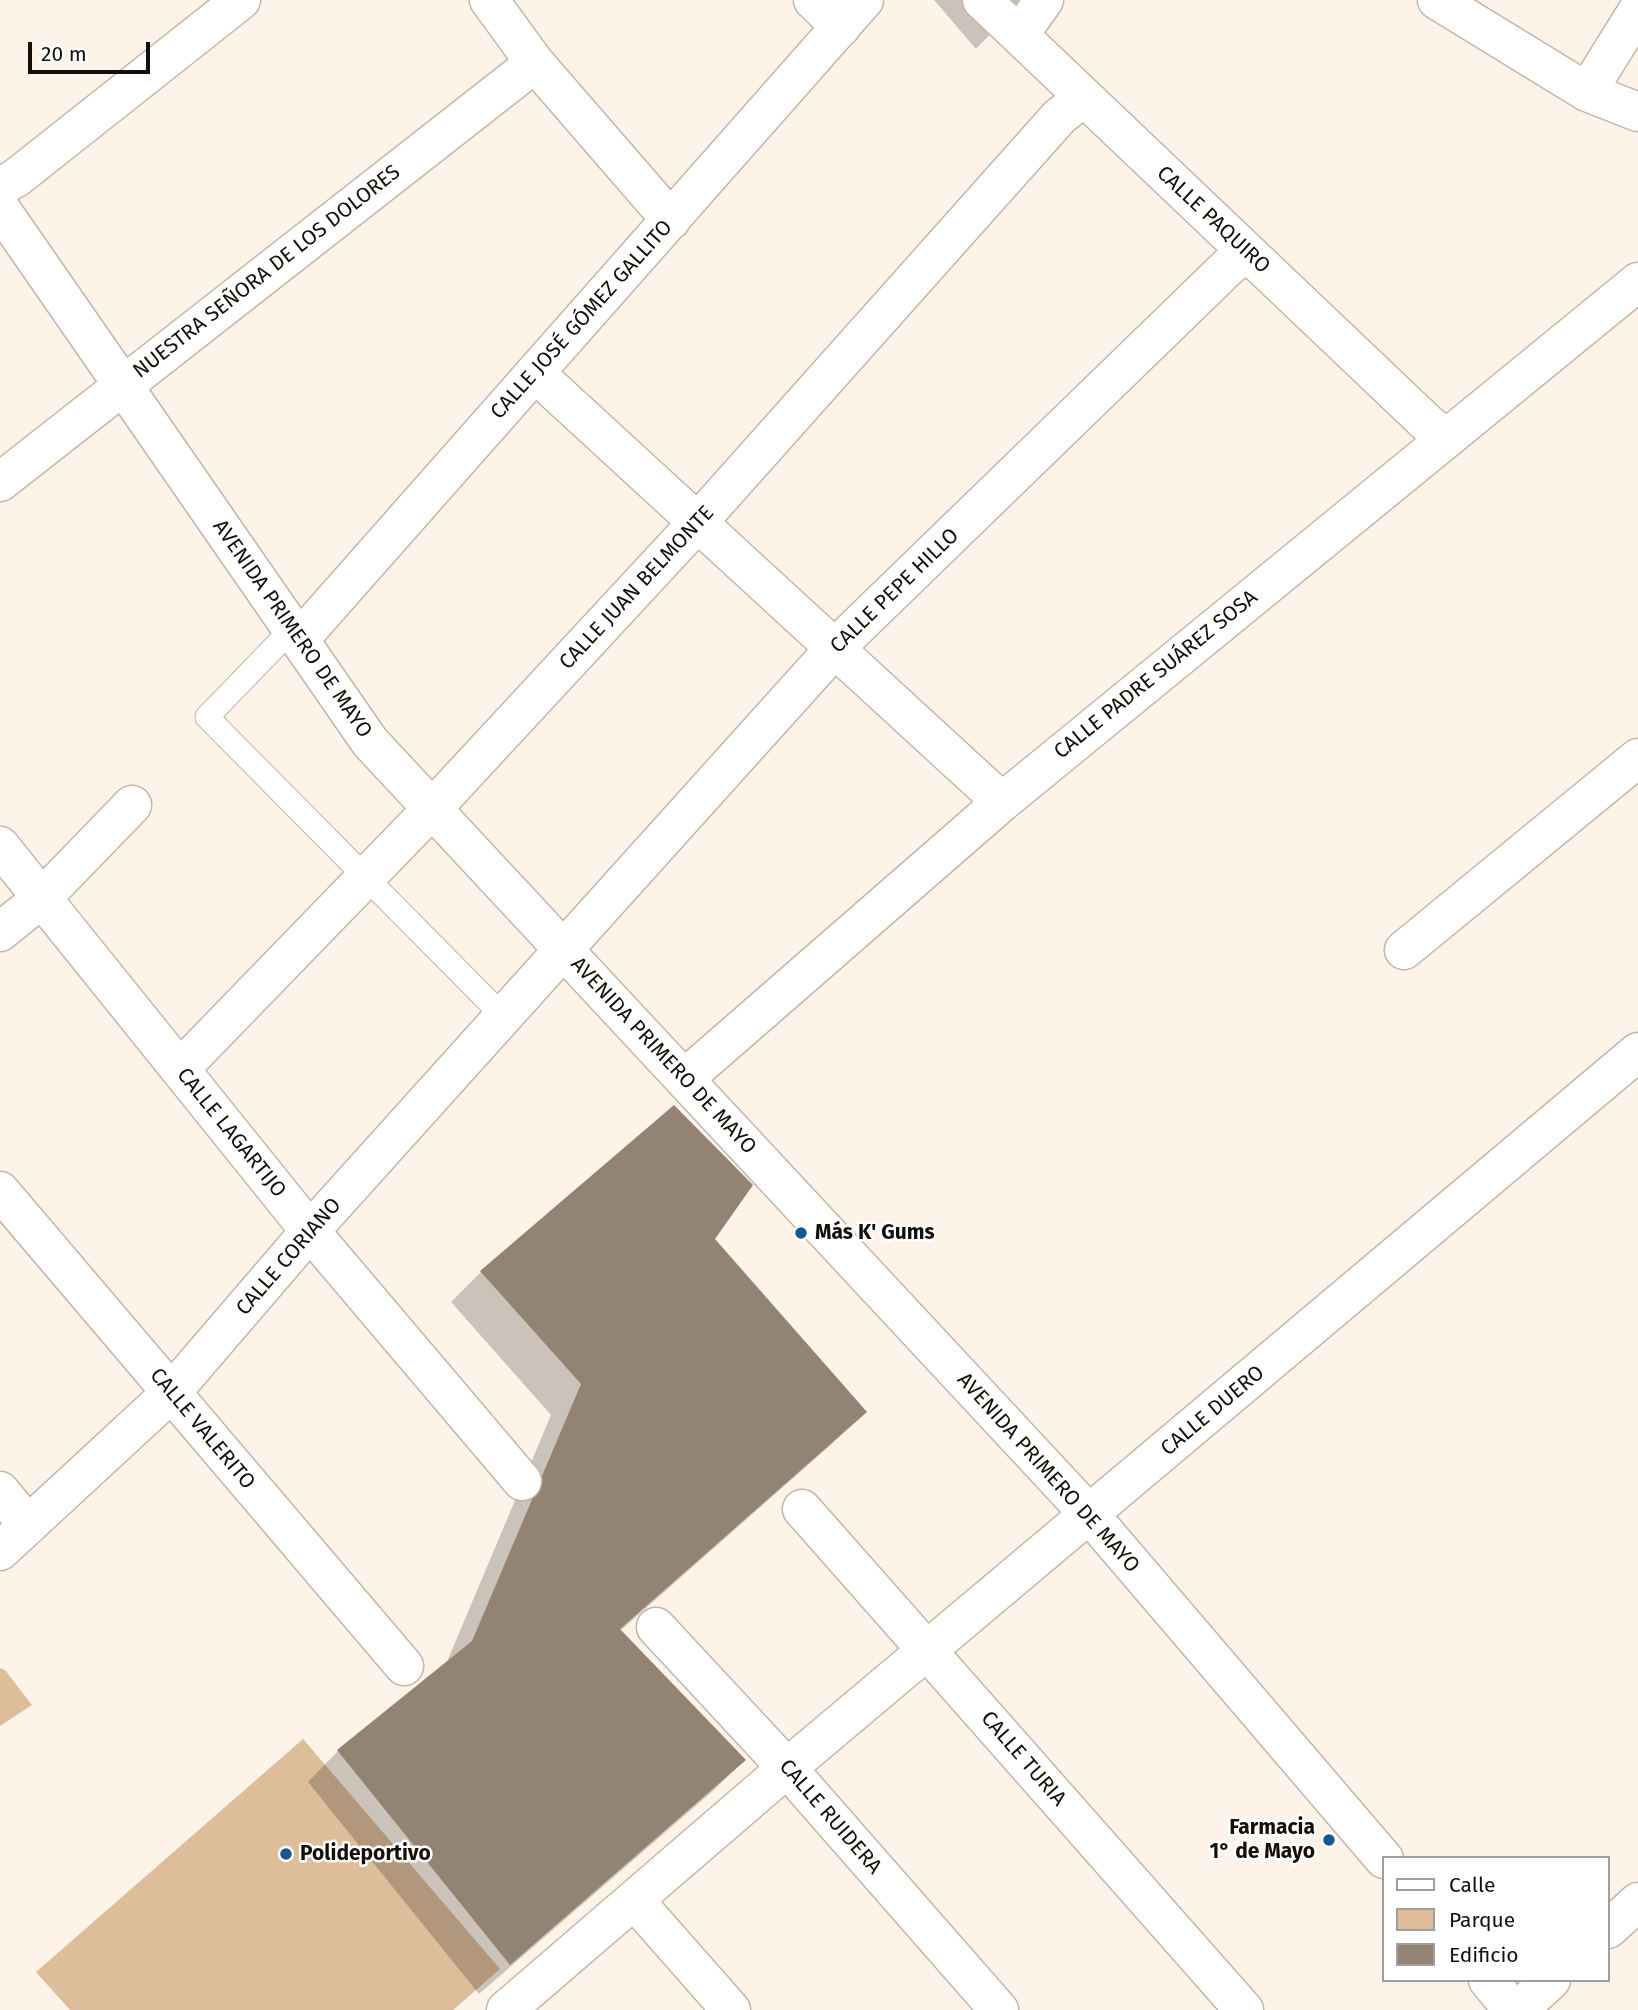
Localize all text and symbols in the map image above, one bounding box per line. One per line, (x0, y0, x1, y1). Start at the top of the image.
scale bar (32, 28, 154, 72)
text: 20 m (41, 41, 87, 67)
street label: NUESTRA SEÑORA DE LOS DOLORES (128, 160, 406, 384)
street label: CALLE PAQUIRO (1151, 161, 1275, 279)
street label: CALLE JOSÉ GÓMEZ GALLITO (486, 215, 678, 425)
street label: CALLE JUAN BELMONTE (555, 501, 719, 675)
street label: AVENIDA PRIMERO DE MAYO (207, 515, 377, 743)
street label: CALLE PEPE HILLO (825, 523, 965, 659)
street label: CALLE PADRE SUÁREZ SOSA (1049, 585, 1263, 765)
street label: AVENIDA PRIMERO DE MAYO (565, 952, 761, 1160)
street label: CALLE LAGARTIJO (171, 1063, 291, 1203)
street label: CALLE CORIANO (231, 1193, 347, 1321)
place label: Más K' Gums (815, 1220, 935, 1246)
marker: Más K' Gums (793, 1225, 809, 1241)
street label: CALLE DUERO (1156, 1360, 1270, 1462)
street label: CALLE VALERITO (144, 1363, 260, 1495)
street label: AVENIDA PRIMERO DE MAYO (951, 1368, 1145, 1578)
street label: CALLE TURIA (975, 1707, 1071, 1811)
street label: CALLE RUIDERA (773, 1755, 887, 1879)
place label: Farmacia 1° de Mayo (1209, 1815, 1315, 1865)
marker: Farmacia 1° de Mayo (1321, 1832, 1337, 1848)
place label: Polideportivo (300, 1841, 431, 1867)
marker: Polideportivo (278, 1846, 294, 1862)
legend (1382, 1856, 1610, 1982)
text: Calle (1449, 1872, 1495, 1898)
text: Parque (1449, 1907, 1515, 1933)
text: Edificio (1449, 1942, 1519, 1968)

